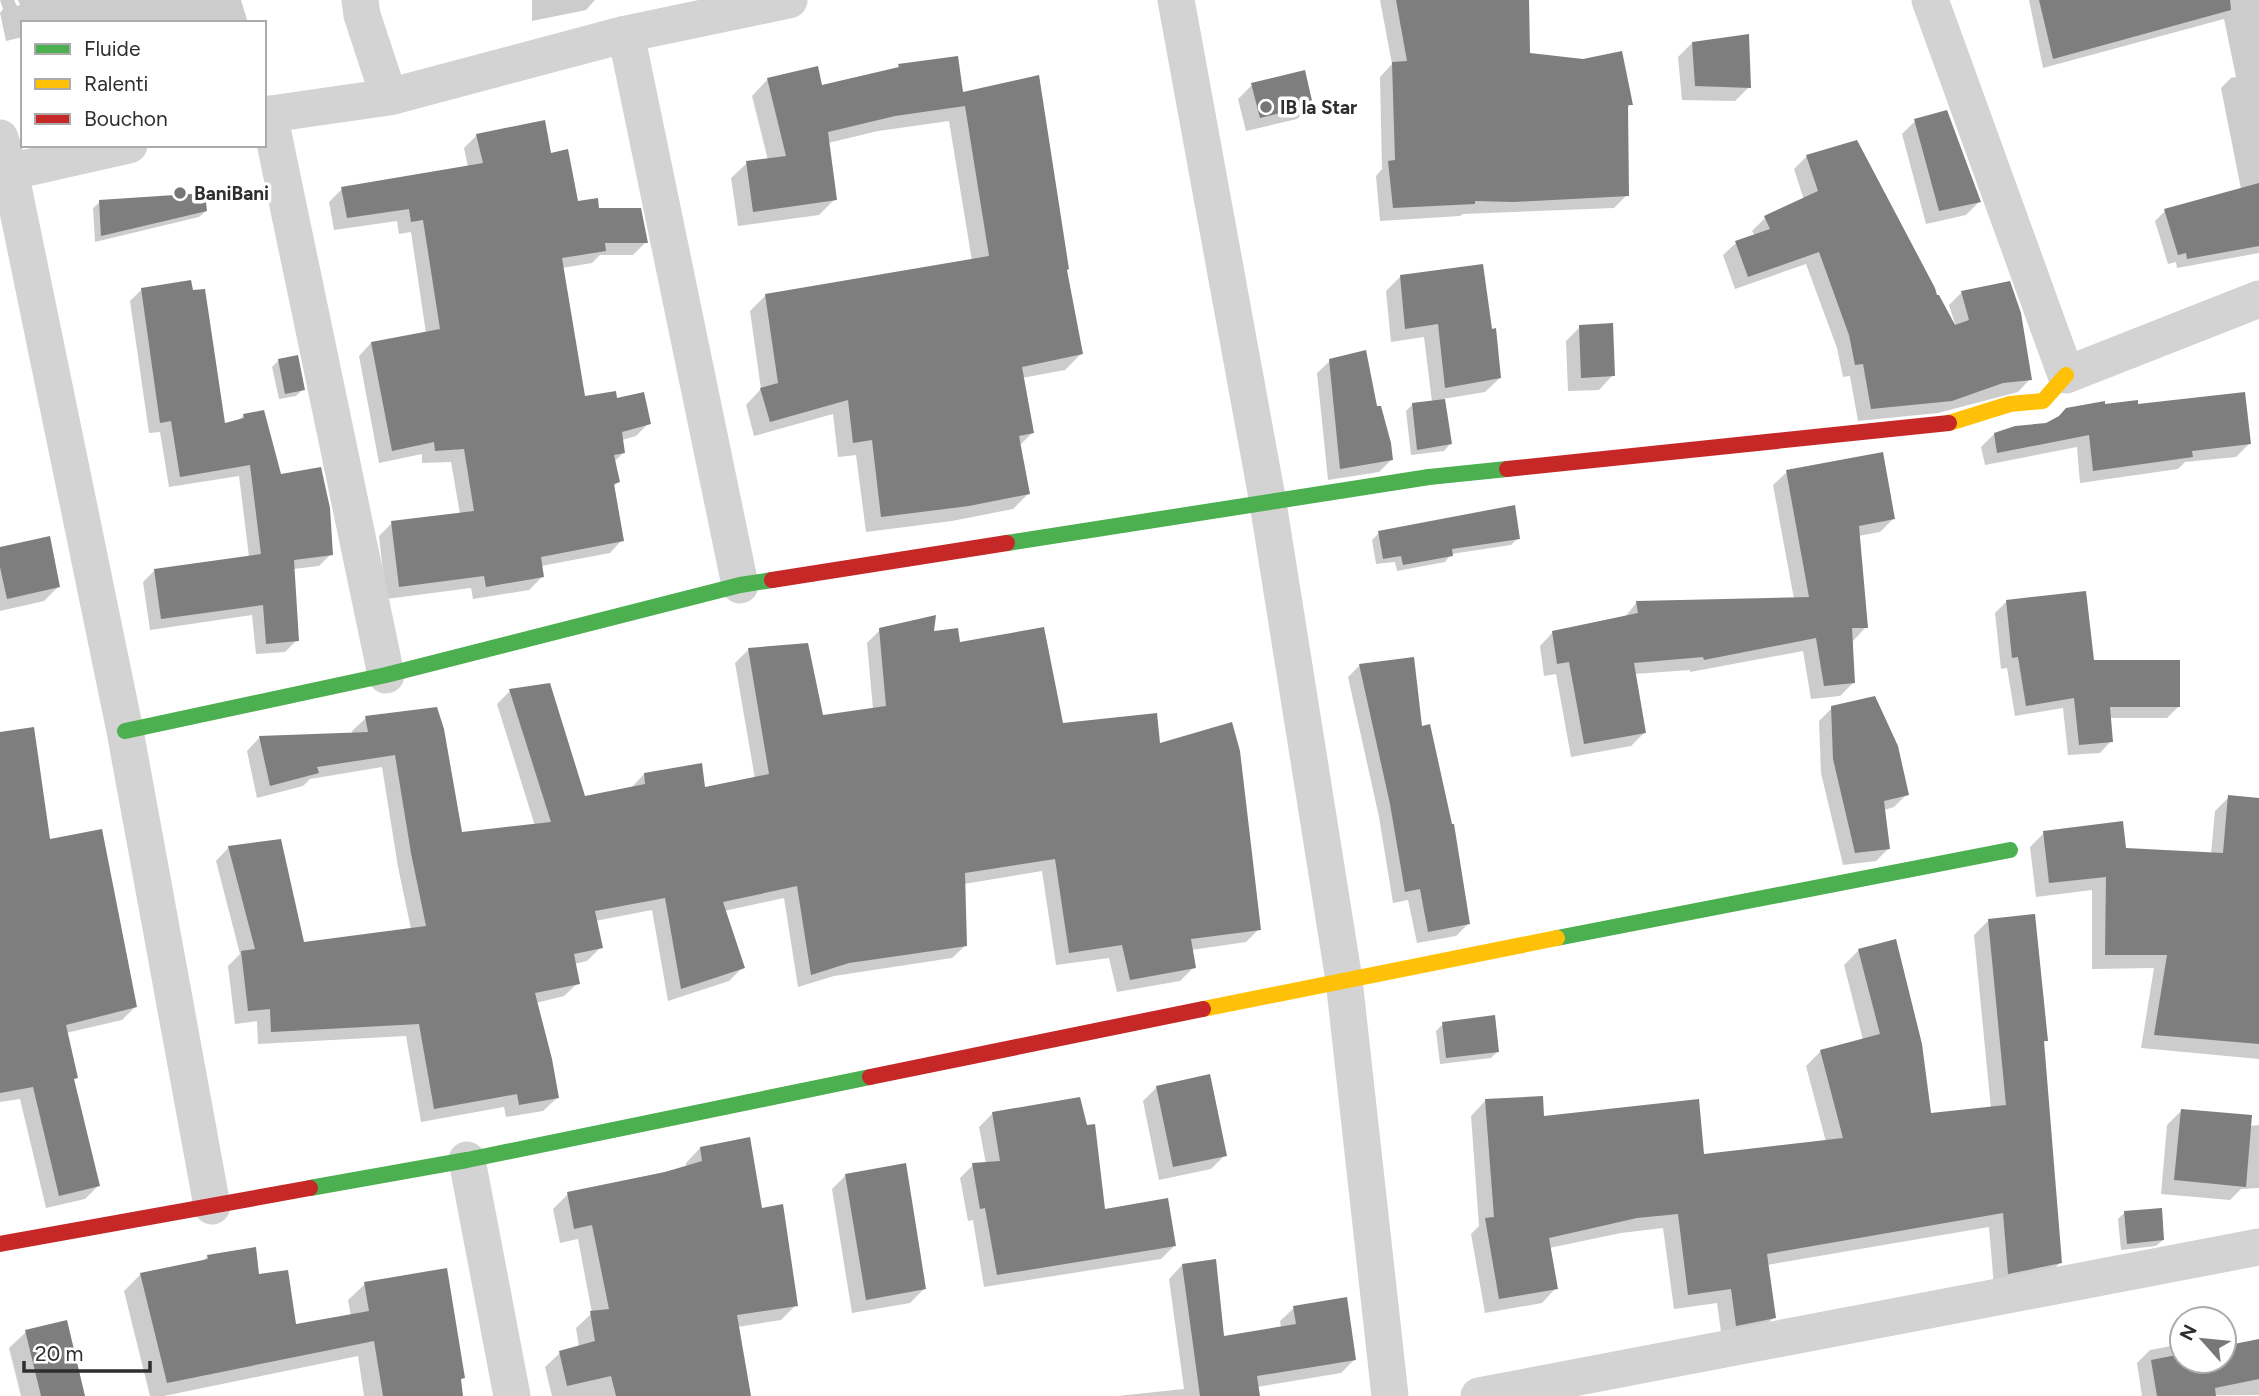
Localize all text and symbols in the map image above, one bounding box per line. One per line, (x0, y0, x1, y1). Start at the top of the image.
legend (21, 21, 266, 147)
text: Fluide (84, 36, 140, 61)
text: Ralenti (84, 71, 148, 96)
place label: IB la Star (1280, 96, 1357, 119)
marker: IB la Star (1258, 99, 1274, 115)
text: Bouchon (84, 106, 168, 131)
place label: BaniBani (194, 182, 269, 205)
marker: BaniBani (172, 185, 188, 201)
north arrow (2168, 1305, 2238, 1375)
text: N (2175, 1321, 2202, 1344)
scale bar (24, 1330, 150, 1374)
text: 20 m (35, 1341, 83, 1366)

